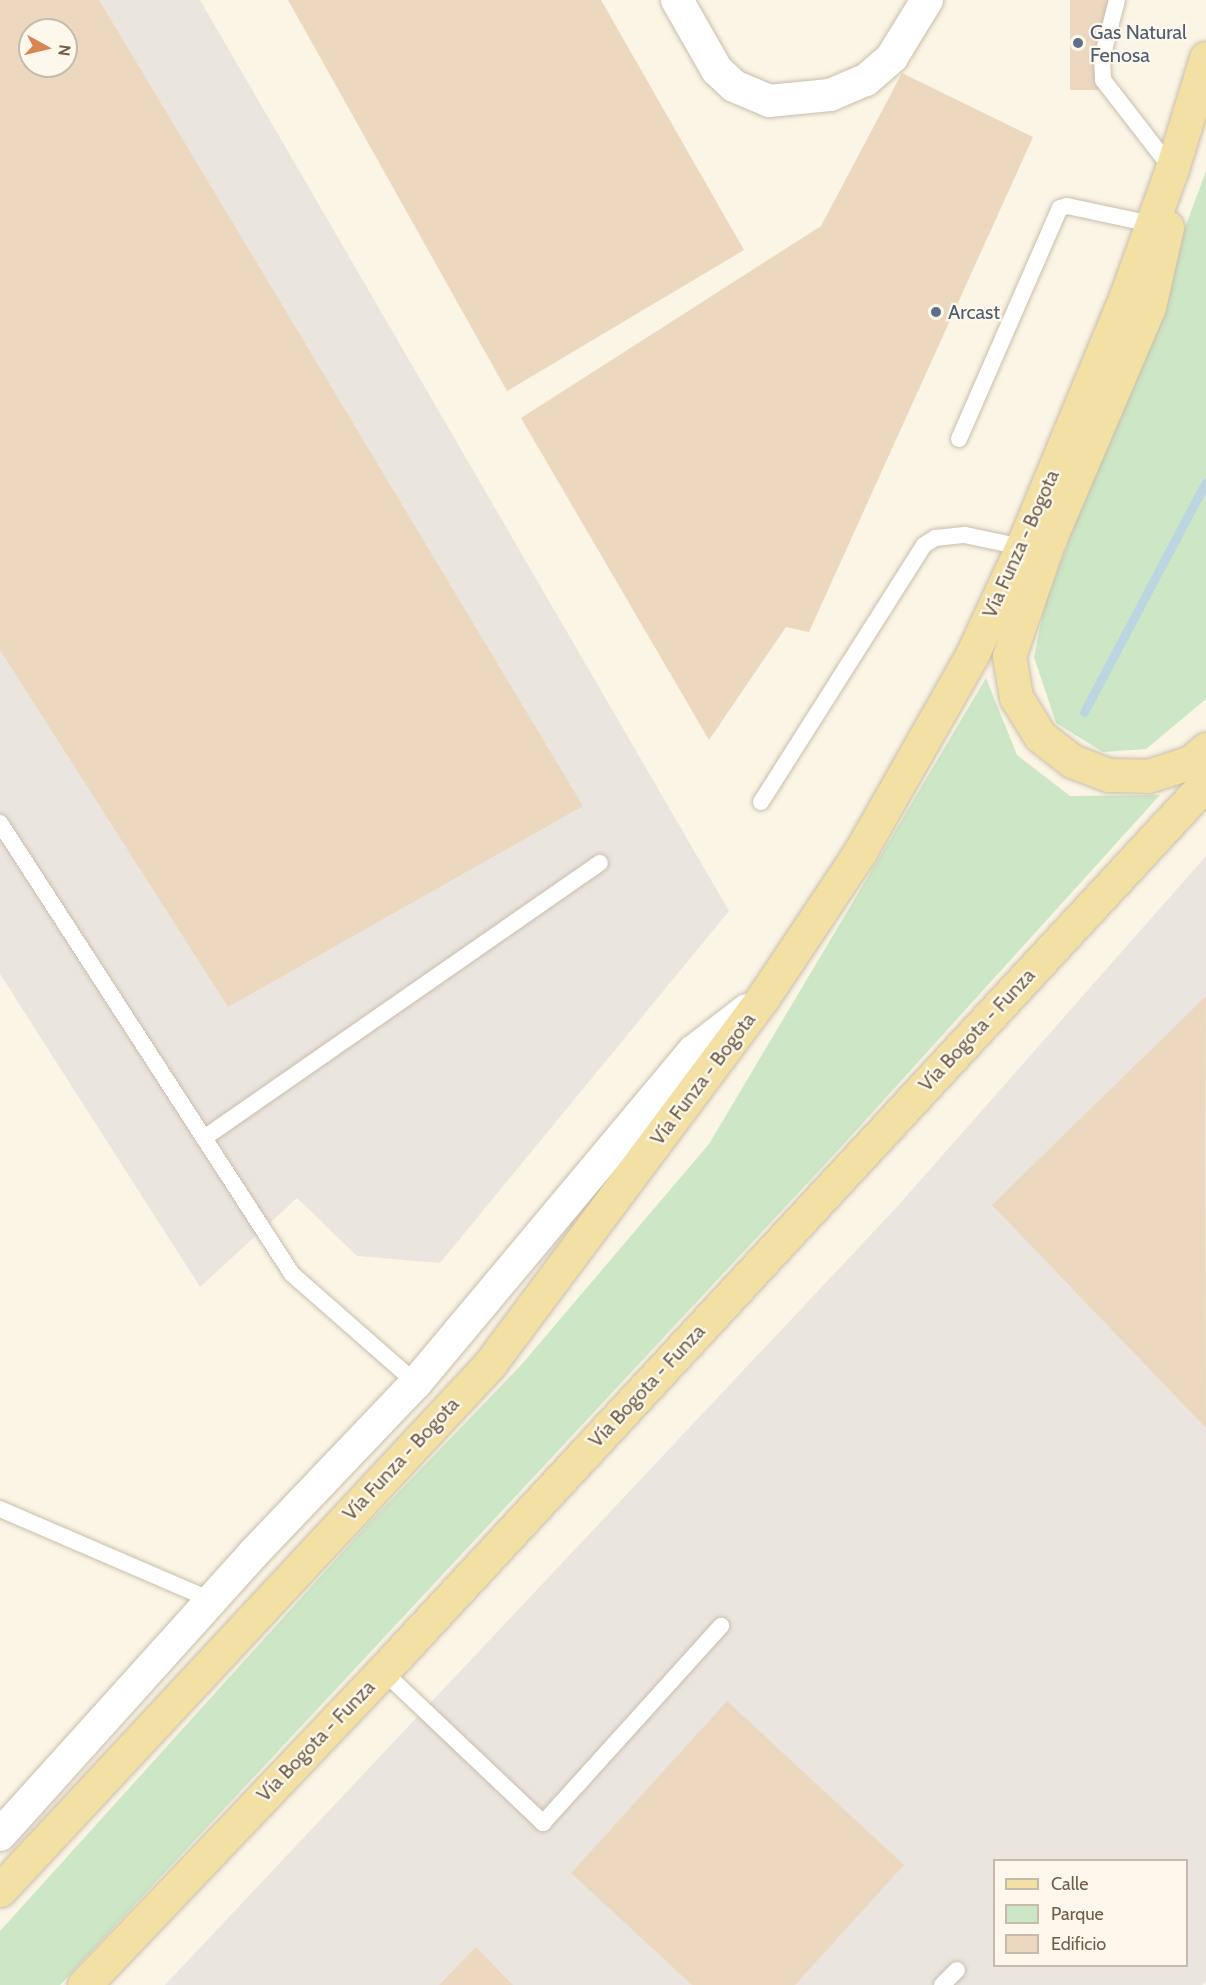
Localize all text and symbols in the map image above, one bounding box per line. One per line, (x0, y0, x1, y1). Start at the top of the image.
north arrow (18, 18, 78, 78)
place label: Gas Natural Fenosa (1090, 20, 1187, 67)
marker: Gas Natural Fenosa (1071, 36, 1085, 50)
text: N (54, 43, 75, 57)
place label: Arcast (948, 300, 1000, 324)
marker: Arcast (929, 305, 943, 319)
street label: Vía Funza - Bogota (978, 466, 1064, 622)
street label: Vía Bogota - Funza (914, 964, 1040, 1096)
street label: Vía Funza - Bogota (645, 1008, 761, 1150)
street label: Vía Bogota - Funza (584, 1320, 710, 1452)
street label: Vía Funza - Bogota (338, 1393, 464, 1525)
street label: Vía Bogota - Funza (252, 1675, 380, 1807)
legend (993, 1859, 1188, 1967)
text: Calle (1051, 1873, 1088, 1895)
text: Parque (1051, 1903, 1104, 1925)
text: Edificio (1051, 1933, 1106, 1955)

